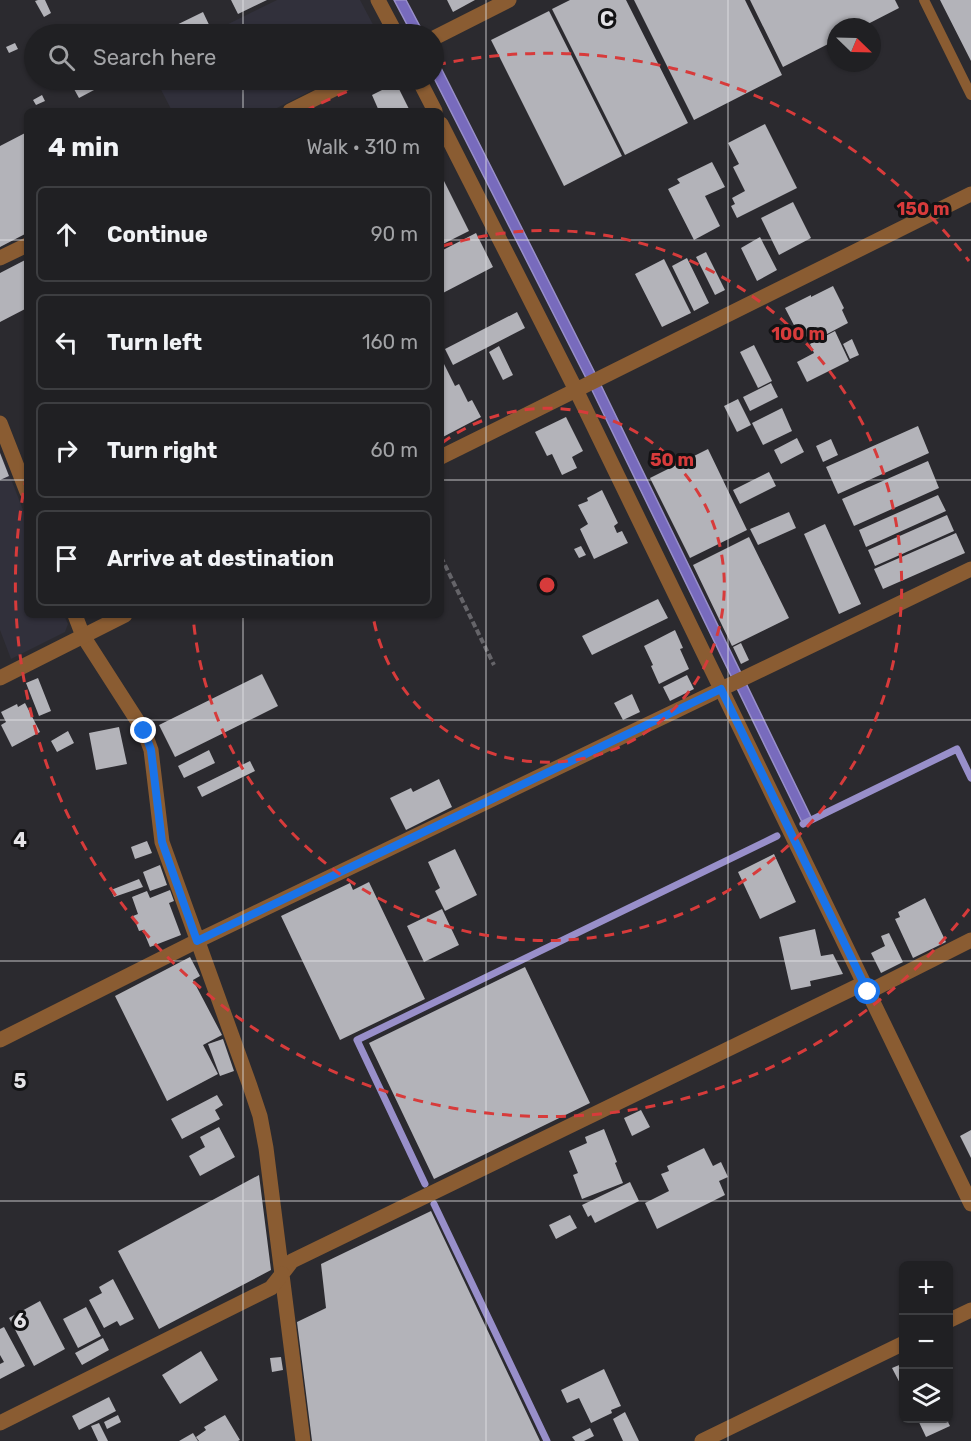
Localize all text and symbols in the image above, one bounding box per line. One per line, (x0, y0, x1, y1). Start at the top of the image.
text: C (600, 7, 614, 31)
north arrow (827, 18, 881, 72)
search box (24, 24, 444, 90)
icon: search (45, 41, 78, 74)
text: Search here (93, 44, 216, 71)
text: 4 min (48, 132, 119, 163)
text: Walk · 310 m (306, 135, 420, 159)
text: 150 m (896, 198, 950, 220)
icon: ahead (50, 218, 83, 251)
text: Continue (107, 221, 208, 248)
text: 90 m (371, 222, 418, 246)
text: 100 m (771, 323, 825, 345)
icon: left (50, 326, 83, 359)
text: Turn left (107, 329, 202, 356)
text: 160 m (362, 330, 418, 354)
icon: right (50, 434, 83, 467)
text: Turn right (107, 437, 217, 464)
text: 60 m (371, 438, 418, 462)
text: 50 m (650, 449, 694, 471)
icon: arrive (50, 542, 83, 575)
text: Arrive at destination (107, 545, 334, 572)
centre of rings (537, 575, 557, 595)
route end (130, 717, 156, 743)
text: 4 (13, 828, 27, 852)
route start (854, 978, 880, 1004)
text: 5 (14, 1069, 27, 1093)
map controls (899, 1261, 953, 1423)
button: + (899, 1261, 953, 1315)
text: 6 (13, 1309, 27, 1333)
button: − (899, 1315, 953, 1369)
button: layers (899, 1369, 953, 1423)

